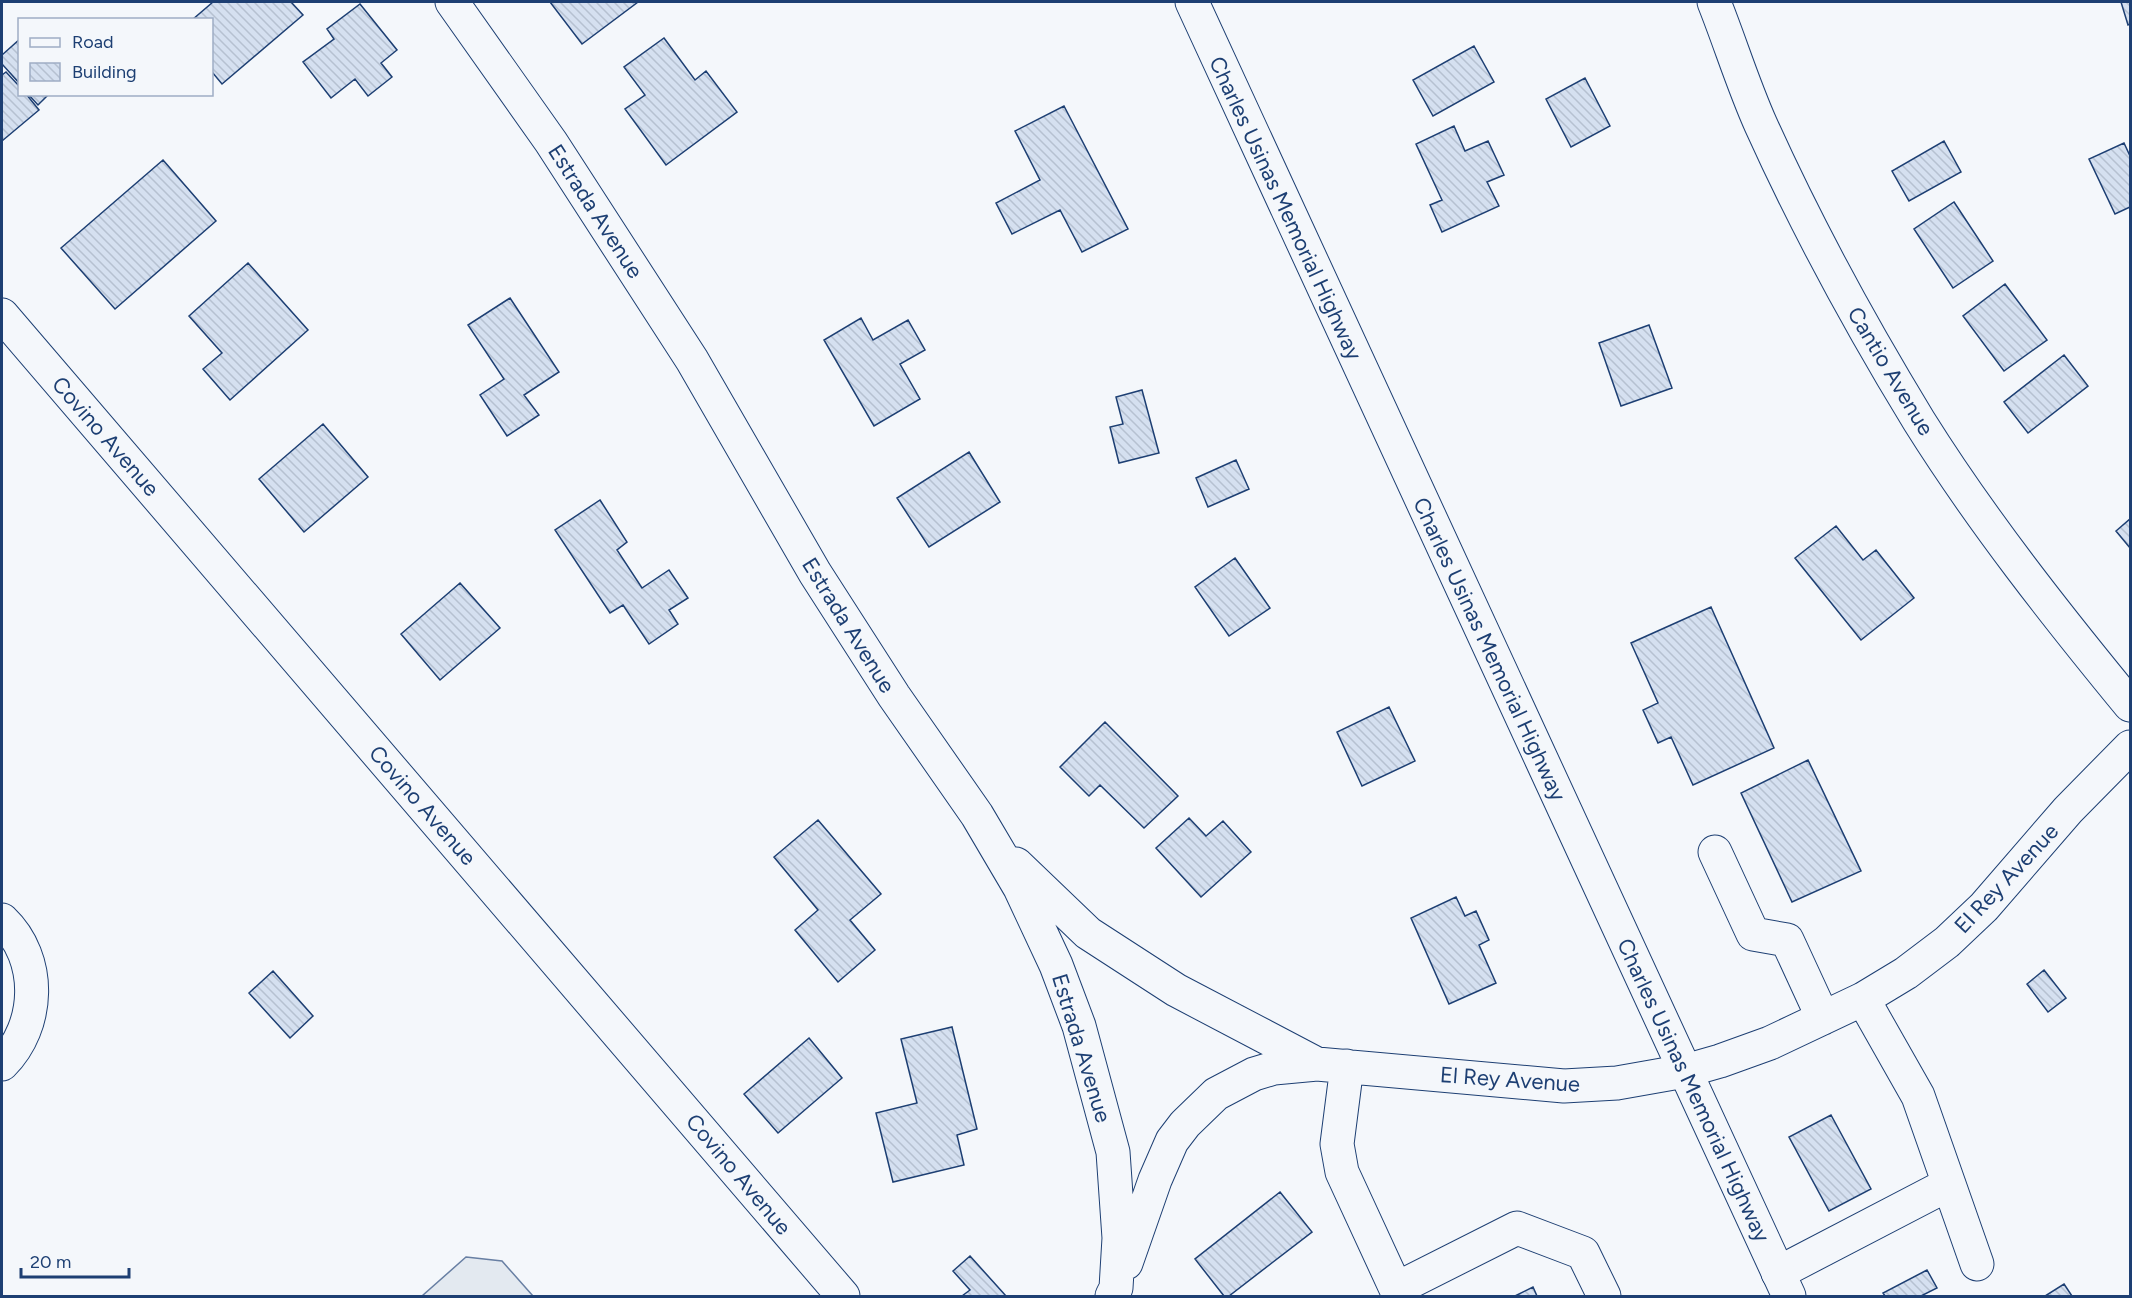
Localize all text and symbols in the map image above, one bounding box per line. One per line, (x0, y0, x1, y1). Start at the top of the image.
legend (18, 18, 213, 96)
text: Road (72, 31, 113, 53)
street label: Charles Usinas Memorial Highway (1203, 52, 1368, 365)
text: Building (72, 61, 137, 83)
street label: Estrada Avenue (542, 139, 649, 283)
street label: Cantio Avenue (1842, 302, 1940, 441)
street label: Covino Avenue (46, 371, 165, 502)
street label: Charles Usinas Memorial Highway (1407, 493, 1572, 806)
street label: Estrada Avenue (796, 553, 901, 698)
street label: Covino Avenue (363, 740, 482, 871)
street label: El Rey Avenue (1949, 818, 2064, 939)
street label: Charles Usinas Memorial Highway (1611, 934, 1776, 1247)
street label: Estrada Avenue (1046, 970, 1117, 1126)
street label: El Rey Avenue (1439, 1061, 1581, 1098)
street label: Covino Avenue (680, 1108, 797, 1240)
scale bar (21, 1241, 129, 1279)
text: 20 m (30, 1251, 71, 1273)

